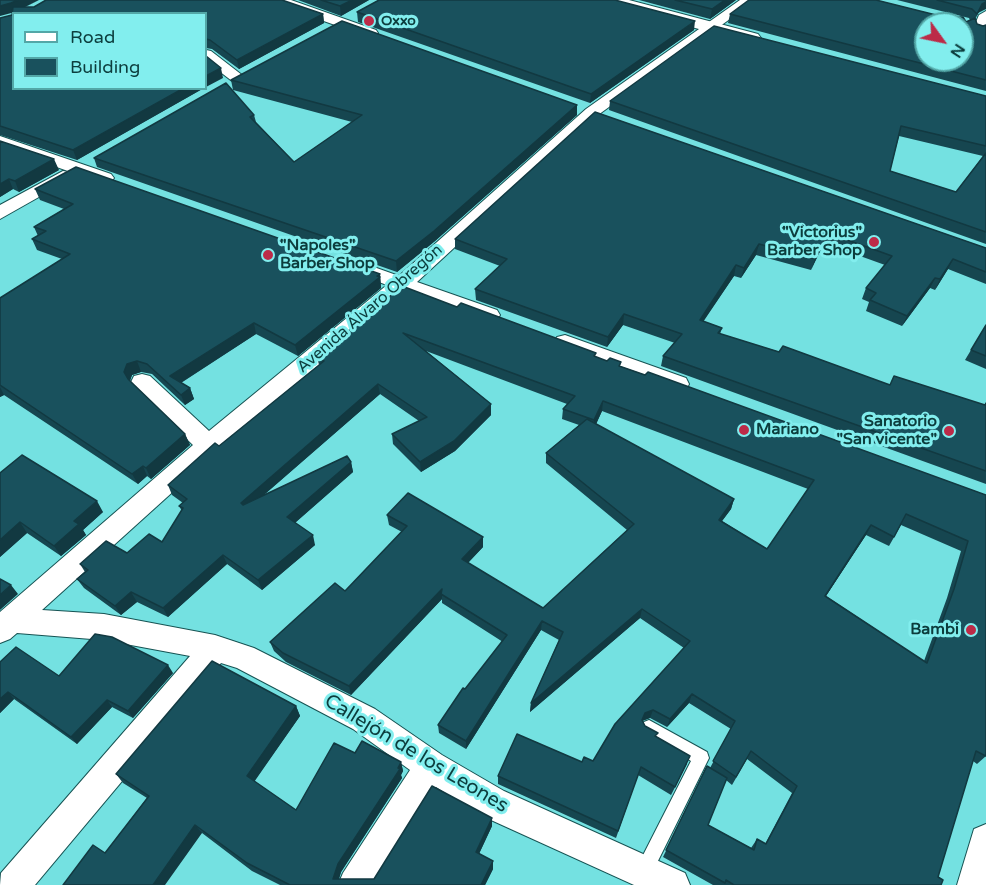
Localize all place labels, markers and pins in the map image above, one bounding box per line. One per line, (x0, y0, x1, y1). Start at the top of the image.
place label: Oxxo (381, 13, 416, 29)
marker: Oxxo (362, 14, 376, 28)
place label: "Victorius" Barber Shop (767, 223, 862, 261)
marker: "Victorius" Barber Shop (867, 235, 881, 249)
place label: "Napoles" Barber Shop (280, 236, 375, 274)
marker: "Napoles" Barber Shop (261, 248, 275, 262)
place label: Sanatorio "San vicente" (837, 412, 937, 450)
place label: Mariano (756, 420, 819, 440)
marker: Mariano (737, 423, 751, 437)
marker: Sanatorio "San vicente" (942, 424, 956, 438)
place label: Bambi (910, 620, 959, 640)
marker: Bambi (964, 623, 978, 637)

